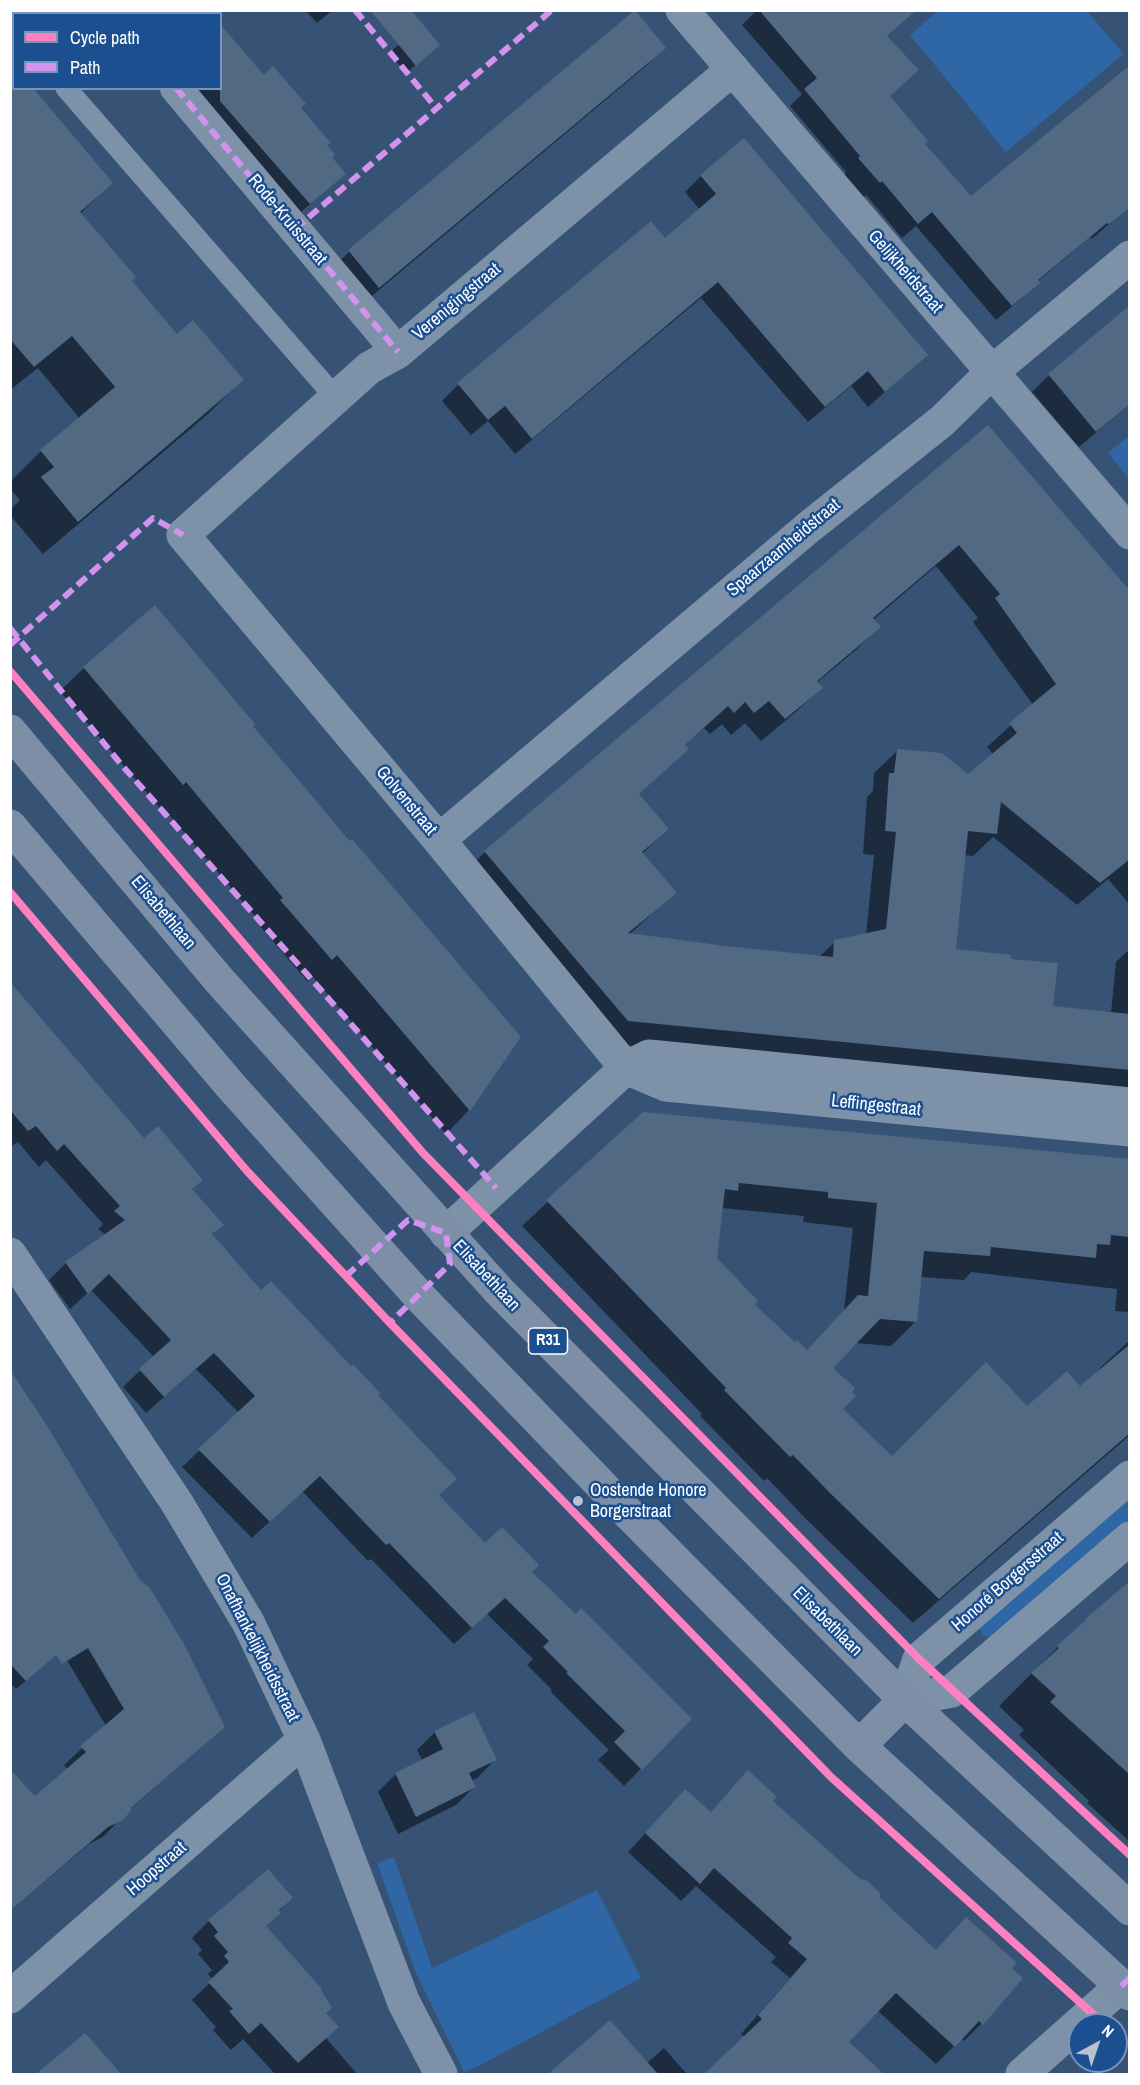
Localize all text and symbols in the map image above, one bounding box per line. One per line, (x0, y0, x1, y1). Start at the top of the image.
legend (12, 12, 222, 90)
text: Cycle path (70, 25, 140, 50)
text: Path (70, 55, 100, 80)
street label: Rode-Kruisstraat (243, 170, 331, 270)
street label: Gelijkheidstraat (863, 226, 947, 318)
street label: Verenigingstraat (409, 259, 505, 345)
street label: Spaarzaamheidstraat (723, 494, 845, 602)
street label: Golvenstraat (371, 762, 441, 840)
street label: Elisabethlaan (126, 872, 200, 954)
street label: Leffingestraat (830, 1091, 922, 1121)
street label: Elisabethlaan (448, 1236, 524, 1316)
road number: R31 (528, 1328, 568, 1354)
place label: Oostende Honore Borgerstraat (590, 1480, 707, 1522)
marker: Oostende Honore Borgerstraat (571, 1494, 585, 1508)
street label: Honoré Borgersstraat (948, 1528, 1068, 1636)
street label: Onafhankelijkheidsstraat (210, 1570, 304, 1726)
street label: Elisabethlaan (788, 1583, 866, 1661)
street label: Hoopstraat (123, 1837, 191, 1901)
north arrow (1068, 2013, 1128, 2073)
text: N (1098, 2019, 1119, 2042)

